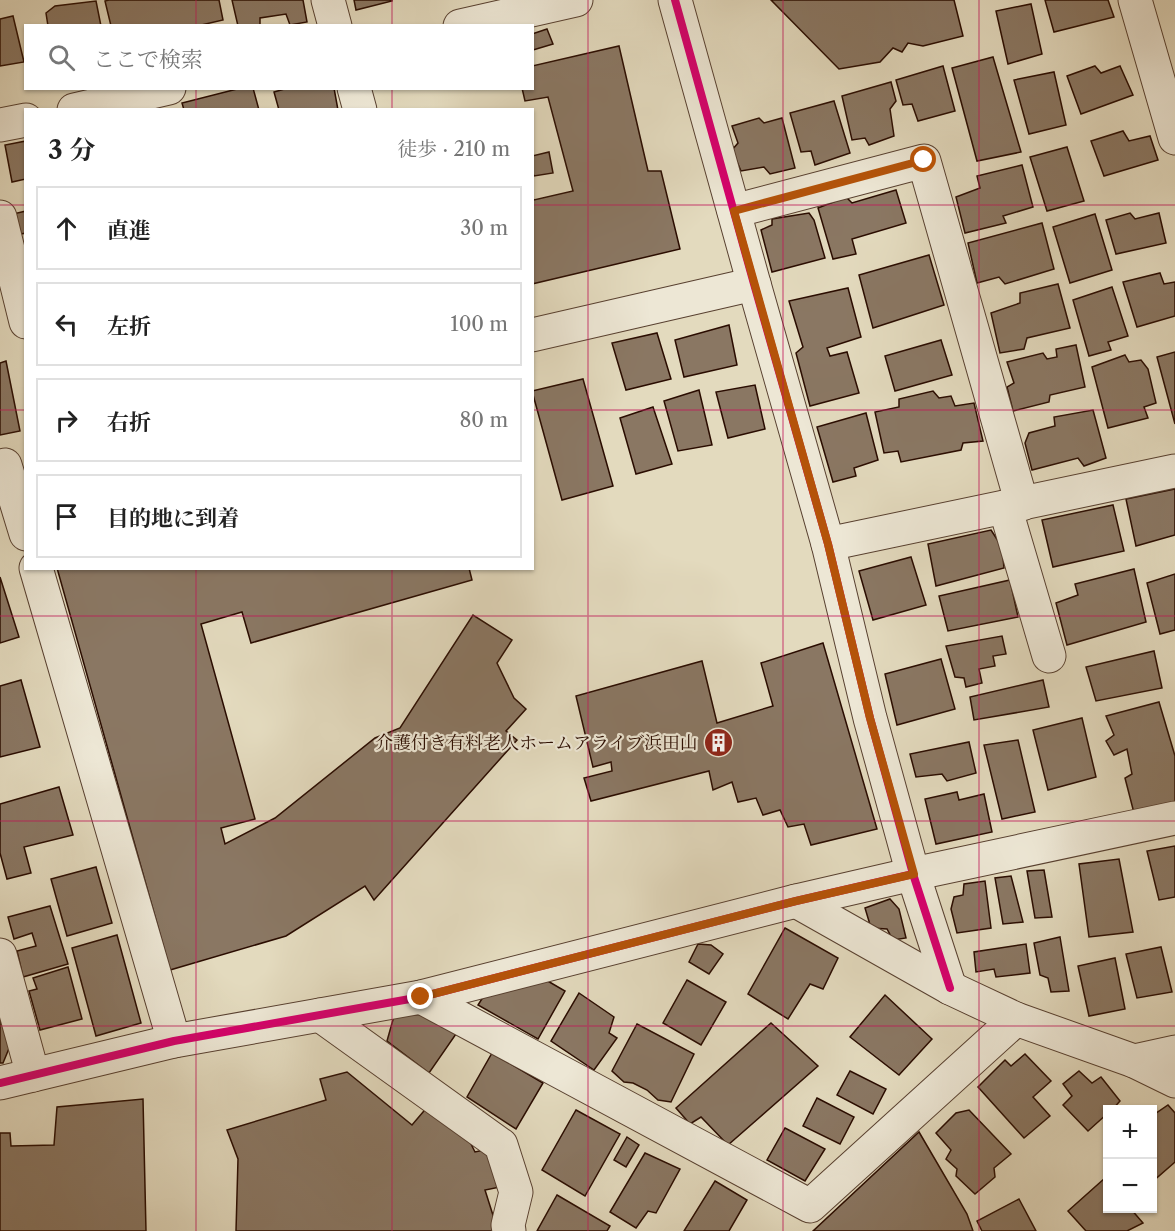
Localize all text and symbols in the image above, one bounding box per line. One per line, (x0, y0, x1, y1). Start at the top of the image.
search box (24, 24, 534, 90)
icon: search (45, 41, 78, 74)
text: ここで検索 (93, 46, 203, 73)
text: 3 分 (48, 134, 95, 166)
text: 徒歩 · 210 m (397, 137, 510, 161)
route start (910, 146, 936, 172)
icon: ahead (50, 212, 83, 245)
text: 30 m (460, 216, 508, 240)
text: 直進 (107, 217, 151, 244)
icon: left (50, 308, 83, 341)
text: 100 m (450, 312, 508, 336)
text: 左折 (107, 313, 151, 340)
icon: right (50, 404, 83, 437)
text: 80 m (460, 408, 508, 432)
text: 右折 (107, 409, 151, 436)
icon: arrive (50, 500, 83, 533)
text: 目的地に到着 (107, 505, 239, 532)
building icon: 介護付き有料老人ホームアライブ浜田山 (703, 727, 735, 759)
place label: 介護付き有料老人ホームアライブ浜田山 (375, 732, 698, 754)
route end (407, 983, 433, 1009)
map controls (1103, 1105, 1157, 1213)
button: + (1103, 1105, 1157, 1159)
button: − (1103, 1159, 1157, 1213)

